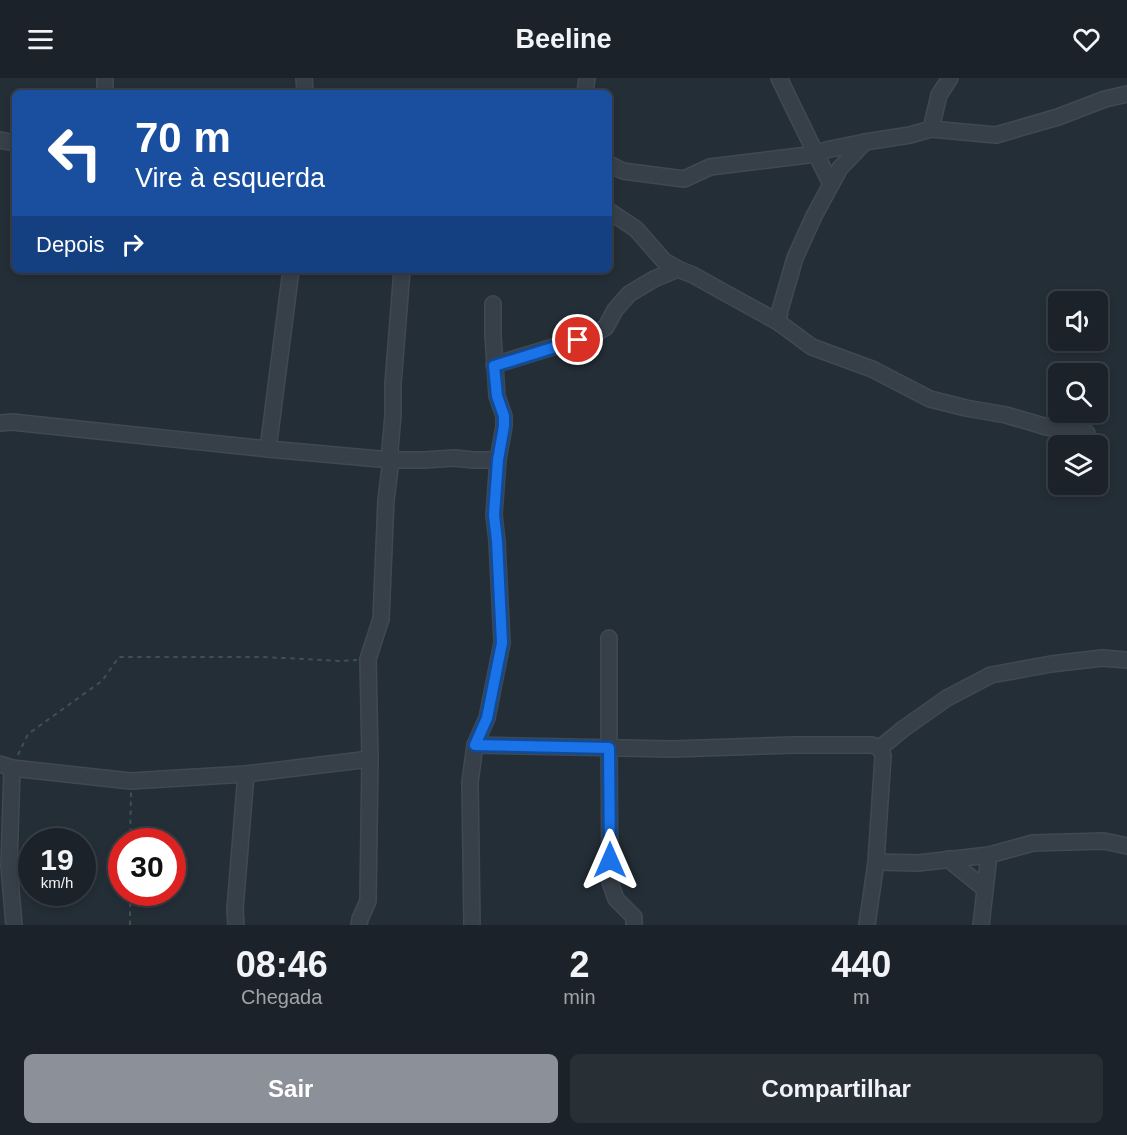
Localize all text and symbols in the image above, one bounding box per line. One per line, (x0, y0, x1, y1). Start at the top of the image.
icon: menu (24, 23, 57, 56)
icon: heart (1070, 23, 1103, 56)
text: Beeline (515, 24, 612, 54)
icon: left (36, 114, 114, 192)
text: 70 m (135, 114, 231, 161)
text: Vire à esquerda (135, 163, 325, 193)
icon: right (116, 228, 149, 261)
text: Depois (36, 232, 104, 257)
map controls (1048, 291, 1108, 495)
button: sound (1048, 291, 1108, 351)
pin (552, 314, 603, 365)
icon: arrive (561, 323, 594, 356)
button: search (1048, 363, 1108, 423)
button: layers (1048, 435, 1108, 495)
speed limit sign: 30 (108, 828, 186, 906)
position arrow (578, 828, 642, 892)
text: 19 (40, 843, 74, 876)
text: km/h (41, 874, 73, 891)
text: 08:46 (236, 944, 328, 985)
text: 2 (569, 944, 589, 985)
text: 440 (831, 944, 891, 985)
text: Chegada (241, 986, 322, 1008)
text: min (563, 986, 596, 1008)
text: m (853, 986, 870, 1008)
button: Sair (24, 1054, 558, 1123)
button: Compartilhar (570, 1054, 1103, 1123)

